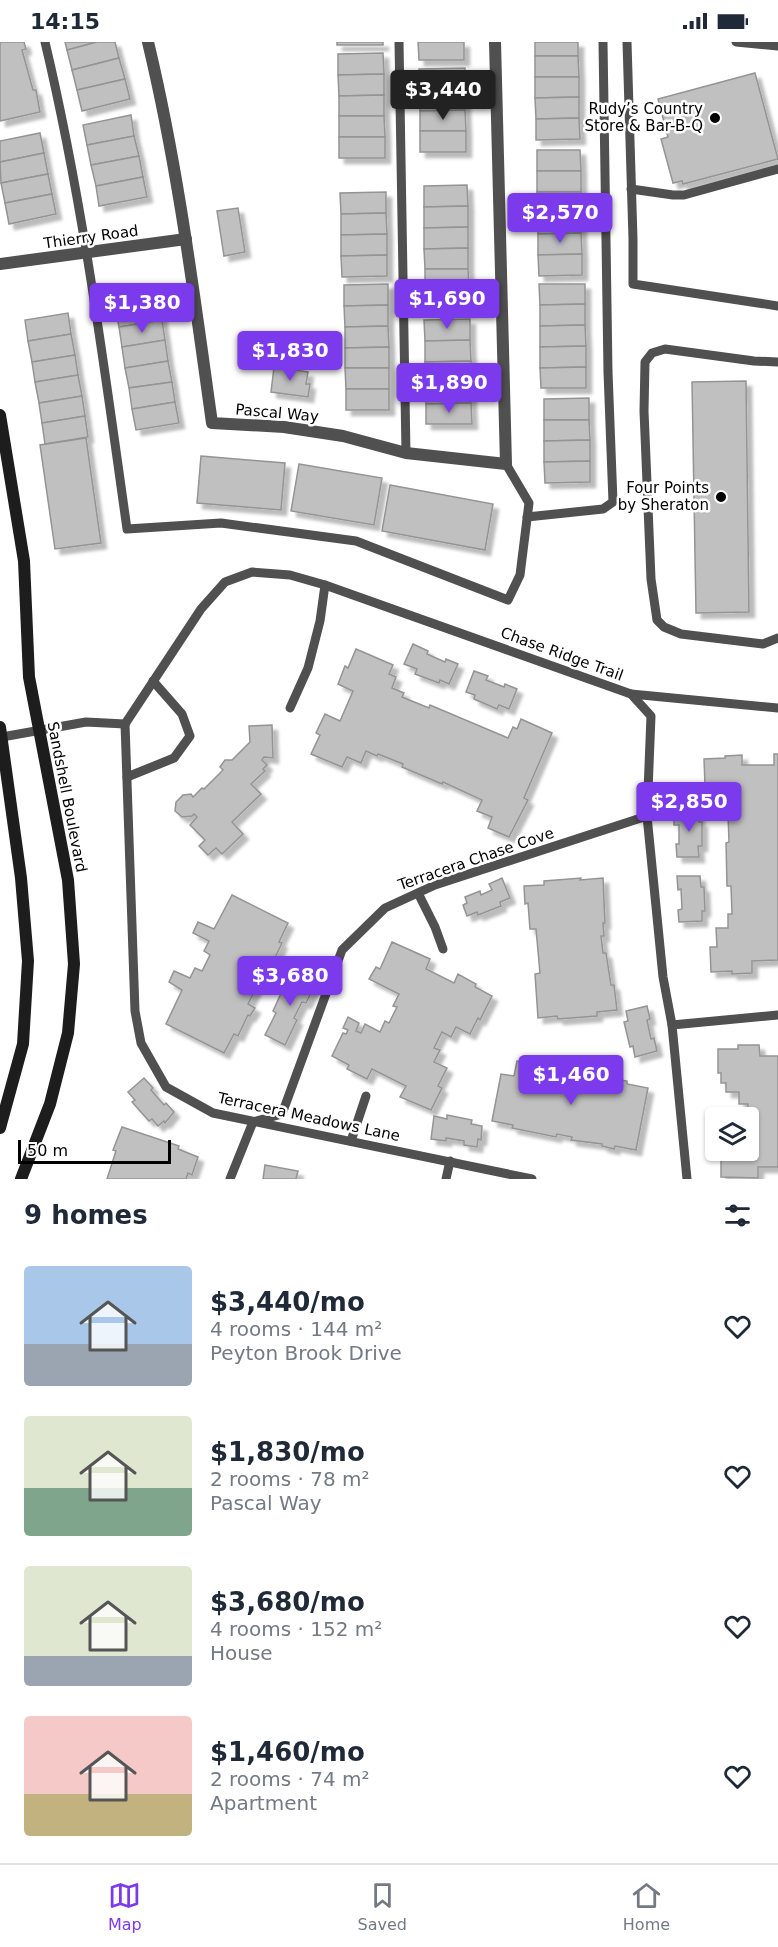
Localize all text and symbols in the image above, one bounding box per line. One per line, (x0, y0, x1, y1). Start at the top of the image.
text: 14:15 (30, 9, 100, 34)
pin: $3,440 (394, 70, 492, 121)
text: $3,440 (404, 77, 482, 101)
place label: Rudy’s Country Store & Bar-B-Q (584, 100, 703, 135)
marker: Rudy’s Country Store & Bar-B-Q (708, 111, 722, 125)
pin: $2,570 (511, 193, 609, 244)
text: $2,570 (521, 200, 599, 224)
street label: Thierry Road (42, 221, 139, 253)
pin: $1,690 (398, 279, 496, 330)
pin: $1,380 (93, 283, 191, 334)
text: $1,690 (408, 286, 486, 310)
text: $1,380 (103, 290, 181, 314)
pin: $1,830 (241, 331, 339, 382)
text: $1,830 (251, 338, 329, 362)
pin: $1,890 (400, 363, 498, 414)
text: $1,890 (410, 370, 488, 394)
street label: Pascal Way (235, 400, 320, 426)
place label: Four Points by Sheraton (618, 479, 709, 514)
marker: Four Points by Sheraton (714, 490, 728, 504)
street label: Chase Ridge Trail (498, 623, 626, 685)
street label: Sandshell Boulevard (44, 720, 90, 874)
pin: $2,850 (640, 782, 738, 833)
text: $2,850 (650, 789, 728, 813)
street label: Terracera Chase Cove (395, 824, 556, 894)
pin: $3,680 (241, 956, 339, 1007)
text: $3,680 (251, 963, 329, 987)
pin: $1,460 (522, 1055, 620, 1106)
text: $1,460 (532, 1062, 610, 1086)
street label: Terracera Meadows Lane (215, 1089, 402, 1145)
map controls (705, 1107, 759, 1161)
button: layers (705, 1107, 759, 1161)
scale bar (18, 1137, 171, 1164)
text: 50 m (27, 1141, 68, 1160)
icon: filters (721, 1199, 754, 1232)
text: 9 homes (24, 1200, 148, 1230)
text: $3,440/mo (210, 1287, 365, 1317)
icon: home (72, 1290, 144, 1362)
icon: heart (721, 1310, 754, 1343)
text: 4 rooms · 144 m² (210, 1317, 382, 1341)
text: Peyton Brook Drive (210, 1341, 402, 1365)
text: $1,830/mo (210, 1437, 365, 1467)
icon: home (72, 1440, 144, 1512)
icon: heart (721, 1460, 754, 1493)
text: 2 rooms · 78 m² (210, 1467, 370, 1491)
text: Pascal Way (210, 1491, 322, 1515)
text: $3,680/mo (210, 1587, 365, 1617)
icon: home (72, 1590, 144, 1662)
icon: heart (721, 1610, 754, 1643)
text: 4 rooms · 152 m² (210, 1617, 382, 1641)
text: House (210, 1641, 273, 1665)
text: $1,460/mo (210, 1737, 365, 1767)
icon: home (72, 1740, 144, 1812)
icon: heart (721, 1760, 754, 1793)
text: 2 rooms · 74 m² (210, 1767, 370, 1791)
text: Apartment (210, 1791, 317, 1815)
tab: Map (108, 1879, 142, 1934)
tab: Saved (358, 1879, 407, 1934)
tab: Home (623, 1879, 670, 1934)

